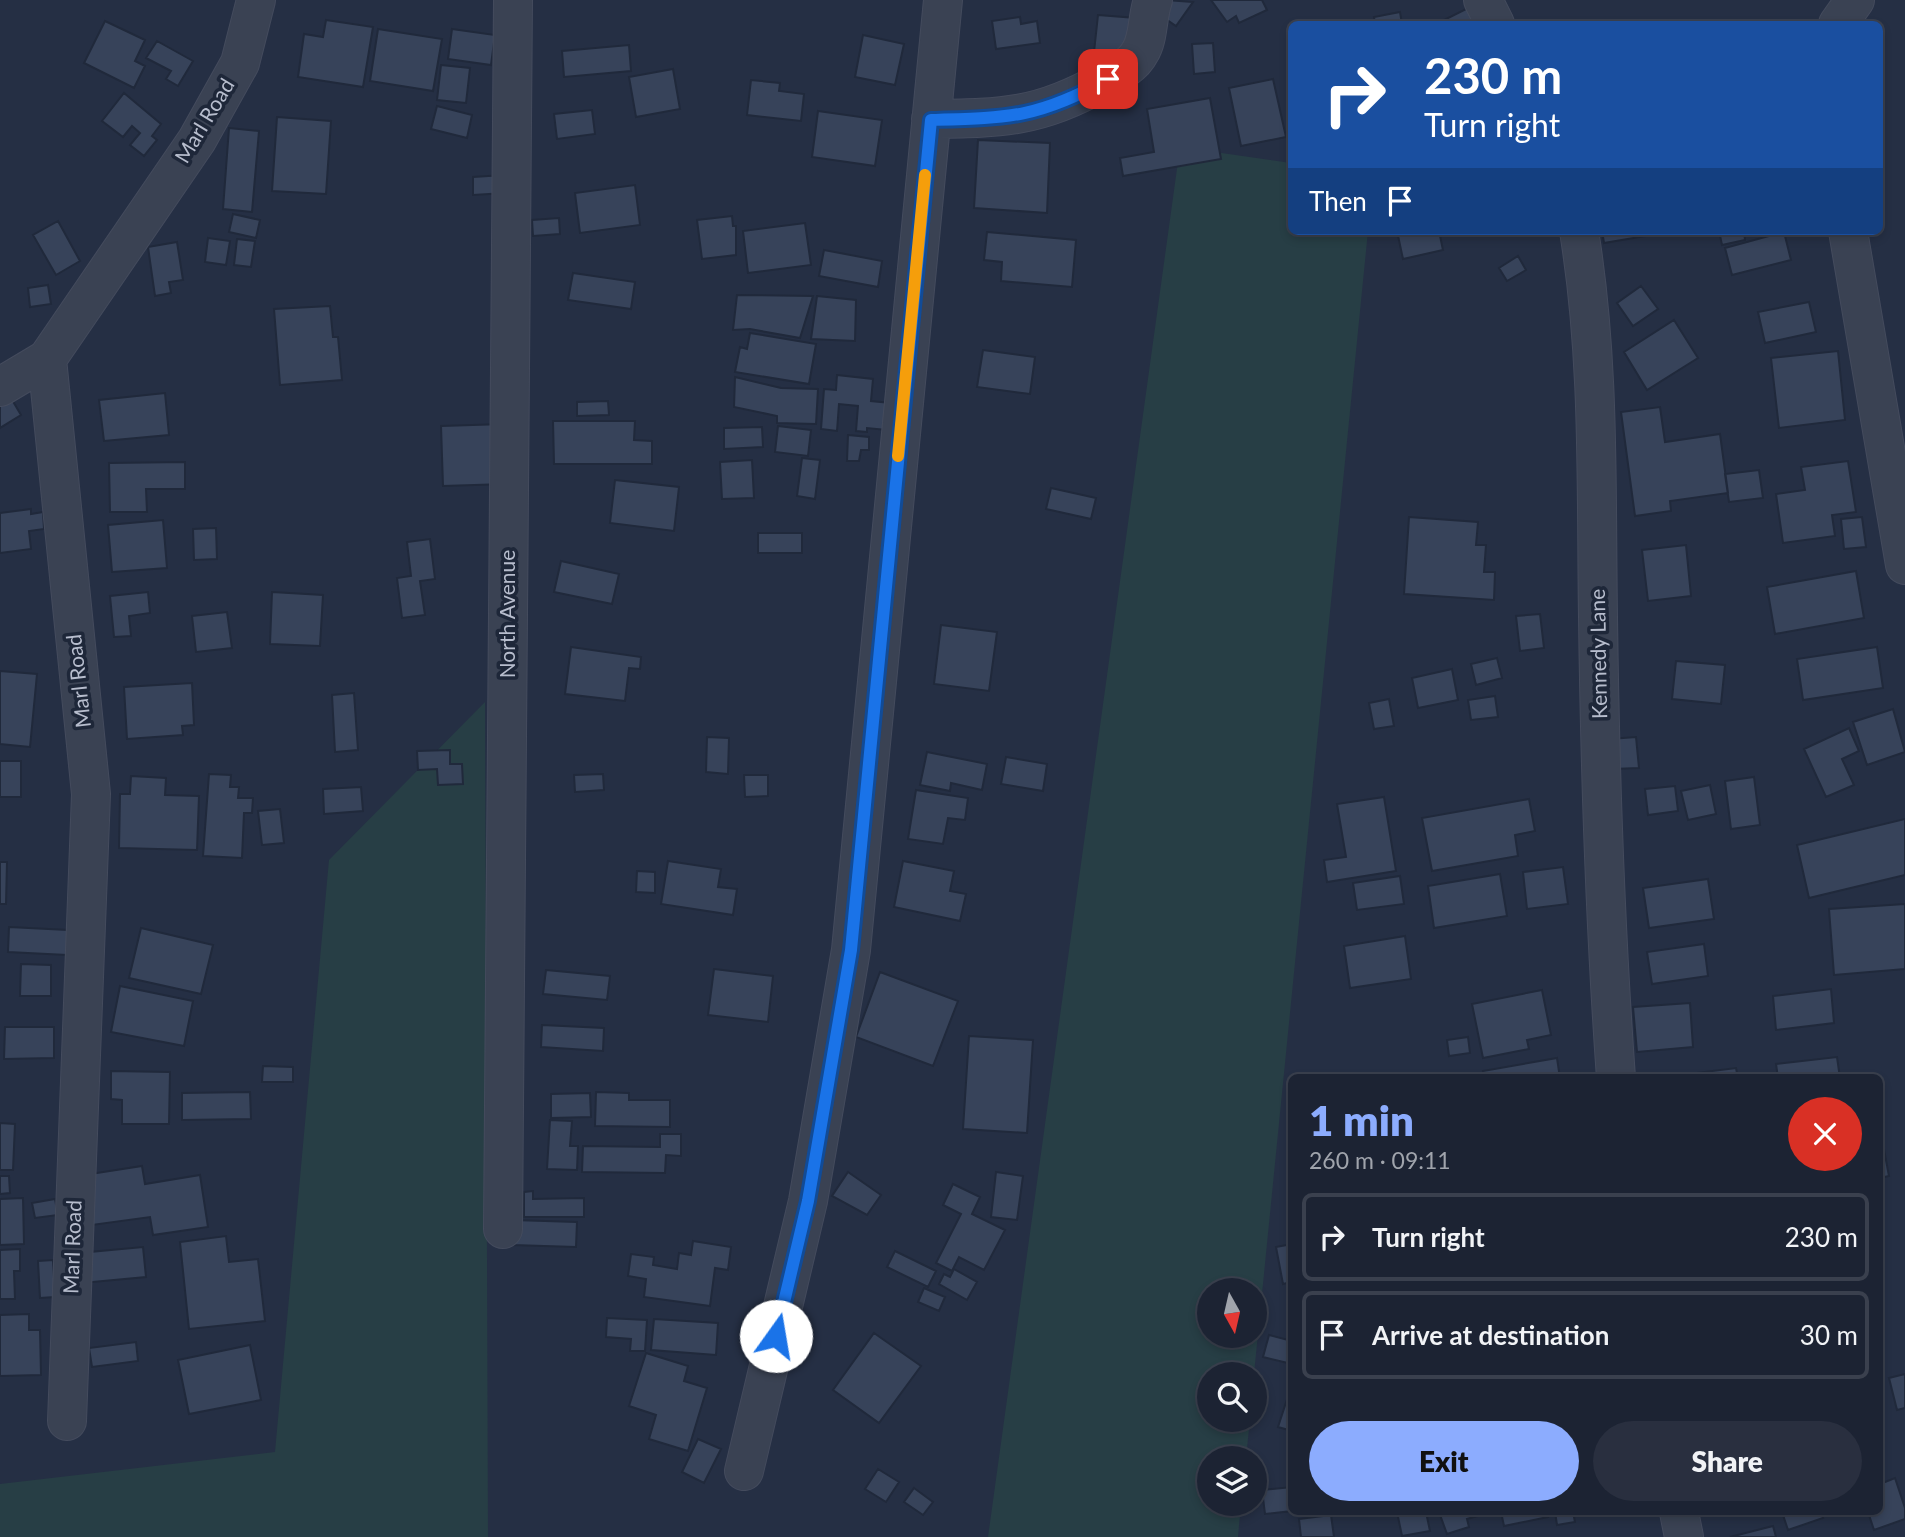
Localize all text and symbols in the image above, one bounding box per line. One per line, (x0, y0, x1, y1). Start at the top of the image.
text: 230 m (1424, 46, 1562, 104)
pin (1078, 49, 1138, 109)
icon: right (1309, 49, 1400, 140)
icon: arrive (1089, 60, 1127, 98)
street label: Marl Road (169, 73, 239, 167)
text: Turn right (1424, 105, 1560, 144)
icon: arrive (1381, 182, 1419, 220)
text: Then (1309, 185, 1367, 217)
street label: North Avenue (494, 550, 519, 678)
street label: Kennedy Lane (1584, 589, 1611, 719)
street label: Marl Road (60, 633, 95, 729)
text: 1 min (1309, 1095, 1414, 1145)
button: close (1788, 1097, 1862, 1171)
text: 260 m · 09:11 (1309, 1146, 1451, 1174)
street label: Marl Road (57, 1199, 86, 1294)
icon: right (1313, 1218, 1351, 1256)
text: Turn right (1372, 1221, 1485, 1253)
text: 230 m (1785, 1221, 1858, 1253)
north arrow (1197, 1278, 1267, 1348)
map controls (1197, 1278, 1267, 1516)
position arrow (739, 1299, 813, 1373)
icon: arrive (1313, 1316, 1351, 1354)
text: Arrive at destination (1372, 1319, 1609, 1351)
text: 30 m (1800, 1319, 1858, 1351)
button: search (1197, 1362, 1267, 1432)
button: Exit (1309, 1421, 1579, 1501)
button: Share (1593, 1421, 1862, 1501)
button: layers (1197, 1446, 1267, 1516)

